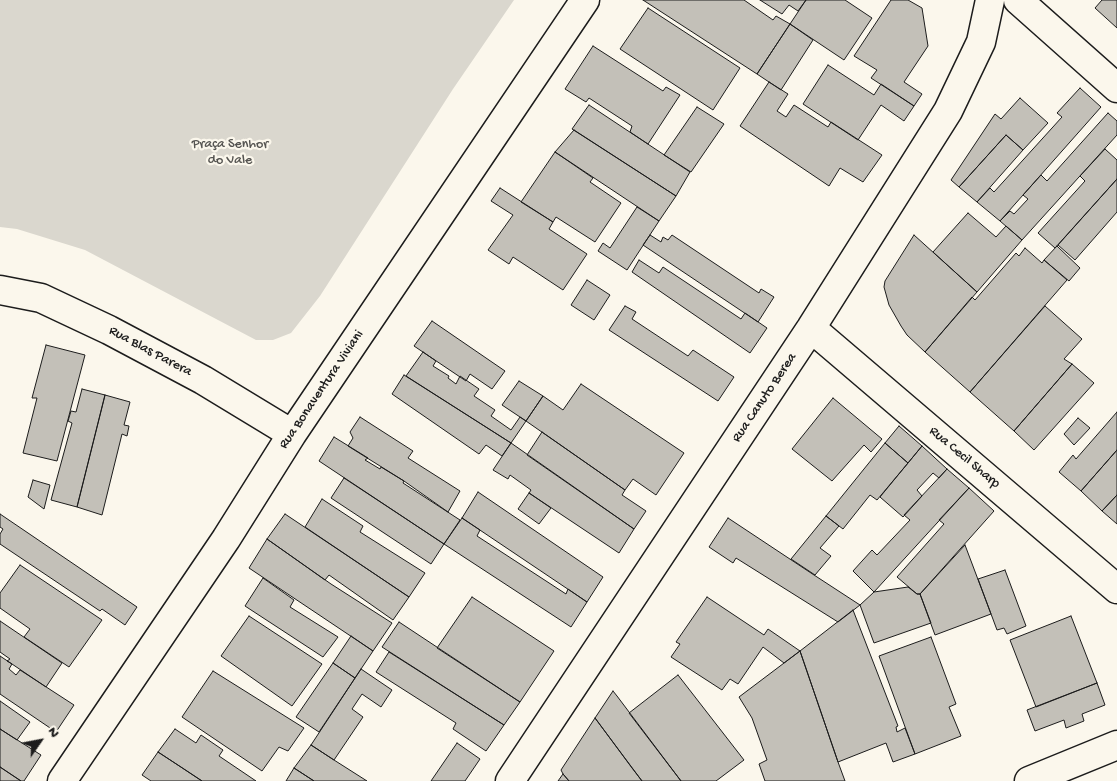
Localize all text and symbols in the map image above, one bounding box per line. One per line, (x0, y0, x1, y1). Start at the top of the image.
park label: Praça Senhor do Vale (192, 137, 268, 170)
street label: Rua Blas Parera (105, 323, 195, 381)
street label: Rua Bonaventura Viviani (276, 327, 368, 453)
street label: Rua Canuto Berea (729, 350, 801, 446)
street label: Rua Cecil Sharp (925, 423, 1003, 493)
north arrow (15, 716, 65, 766)
text: N (43, 724, 63, 741)

